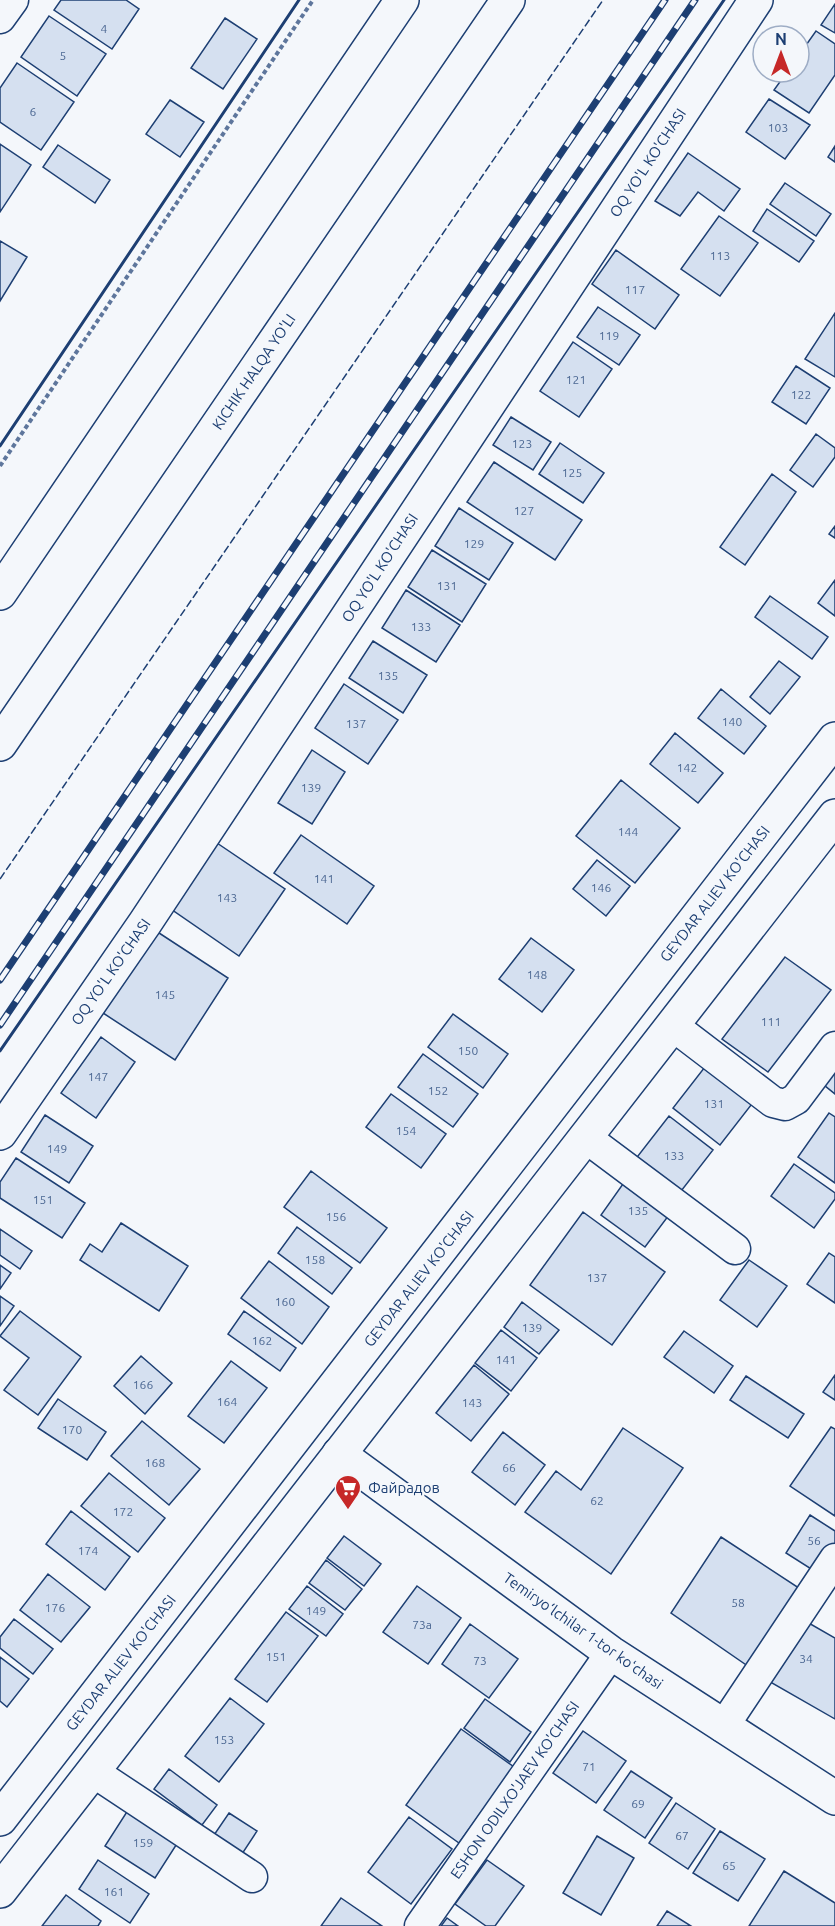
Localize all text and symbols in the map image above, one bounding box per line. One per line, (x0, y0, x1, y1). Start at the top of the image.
house number: 4 (101, 22, 108, 35)
north arrow (751, 24, 811, 84)
text: N (775, 30, 787, 48)
house number: 5 (60, 49, 66, 62)
house number: 6 (30, 105, 37, 118)
street label: OQ YO'L KO'CHASI (606, 105, 689, 220)
house number: 103 (768, 121, 788, 134)
house number: 113 (710, 249, 730, 262)
house number: 117 (625, 283, 645, 296)
street label: KICHIK HALQA YO'LI (209, 311, 299, 433)
house number: 119 (599, 329, 619, 342)
house number: 121 (566, 373, 586, 386)
house number: 122 (791, 388, 811, 401)
house number: 123 (512, 437, 532, 450)
house number: 125 (562, 466, 582, 479)
house number: 127 (514, 504, 534, 517)
street label: OQ YO'L KO'CHASI (338, 510, 421, 625)
house number: 129 (464, 537, 484, 550)
house number: 131 (437, 579, 457, 592)
house number: 133 (411, 620, 431, 633)
house number: 135 (378, 669, 398, 682)
house number: 140 (722, 715, 742, 728)
house number: 137 (346, 717, 366, 730)
house number: 142 (677, 761, 697, 774)
house number: 139 (301, 781, 321, 794)
street label: GEYDAR ALIEV KO'CHASI (656, 822, 773, 965)
house number: 144 (618, 825, 638, 838)
house number: 141 (314, 872, 334, 885)
house number: 146 (591, 881, 611, 894)
house number: 143 (217, 891, 237, 904)
street label: OQ YO'L KO'CHASI (67, 915, 154, 1028)
house number: 148 (527, 968, 547, 981)
house number: 145 (155, 988, 175, 1001)
house number: 111 (761, 1015, 781, 1028)
house number: 150 (458, 1044, 478, 1057)
house number: 147 (88, 1070, 108, 1083)
house number: 152 (428, 1084, 448, 1097)
house number: 131 (704, 1097, 724, 1110)
house number: 154 (396, 1124, 416, 1137)
house number: 149 (47, 1142, 67, 1155)
house number: 133 (664, 1149, 684, 1162)
house number: 151 (33, 1193, 53, 1206)
house number: 135 (628, 1204, 648, 1217)
street label: GEYDAR ALIEV KO'CHASI (360, 1207, 477, 1350)
house number: 156 (326, 1210, 346, 1223)
house number: 158 (305, 1253, 325, 1266)
house number: 137 (587, 1271, 607, 1284)
house number: 160 (275, 1295, 295, 1308)
house number: 139 (522, 1321, 542, 1334)
house number: 162 (252, 1334, 272, 1347)
house number: 141 (496, 1353, 516, 1366)
house number: 166 (133, 1378, 153, 1391)
house number: 164 (217, 1395, 237, 1408)
house number: 143 (462, 1396, 482, 1409)
house number: 170 (62, 1423, 82, 1436)
house number: 168 (145, 1456, 165, 1469)
house number: 66 (502, 1461, 516, 1474)
supermarket icon: Файрадов (333, 1473, 363, 1511)
place label: Файрадов (368, 1479, 440, 1496)
house number: 62 (590, 1494, 604, 1507)
house number: 172 (113, 1505, 133, 1518)
house number: 56 (807, 1534, 821, 1547)
house number: 174 (78, 1544, 98, 1557)
street label: Temiryo‘lchilar 1-tor koʻchasi (500, 1569, 666, 1692)
street label: GEYDAR ALIEV KO'CHASI (62, 1591, 179, 1734)
house number: 58 (731, 1596, 745, 1609)
house number: 176 (45, 1601, 65, 1614)
house number: 149 (306, 1604, 326, 1617)
house number: 73a (412, 1618, 432, 1631)
house number: 151 (266, 1650, 286, 1663)
house number: 34 (799, 1652, 813, 1665)
house number: 73 (473, 1654, 487, 1667)
street label: ESHON ODILXO'JAEV KO'CHASI (447, 1698, 582, 1882)
house number: 153 (214, 1733, 234, 1746)
house number: 71 (582, 1760, 596, 1773)
house number: 69 (631, 1797, 645, 1810)
house number: 67 (675, 1829, 689, 1842)
house number: 159 (133, 1836, 153, 1849)
house number: 65 (722, 1859, 736, 1872)
house number: 161 (104, 1885, 124, 1898)

